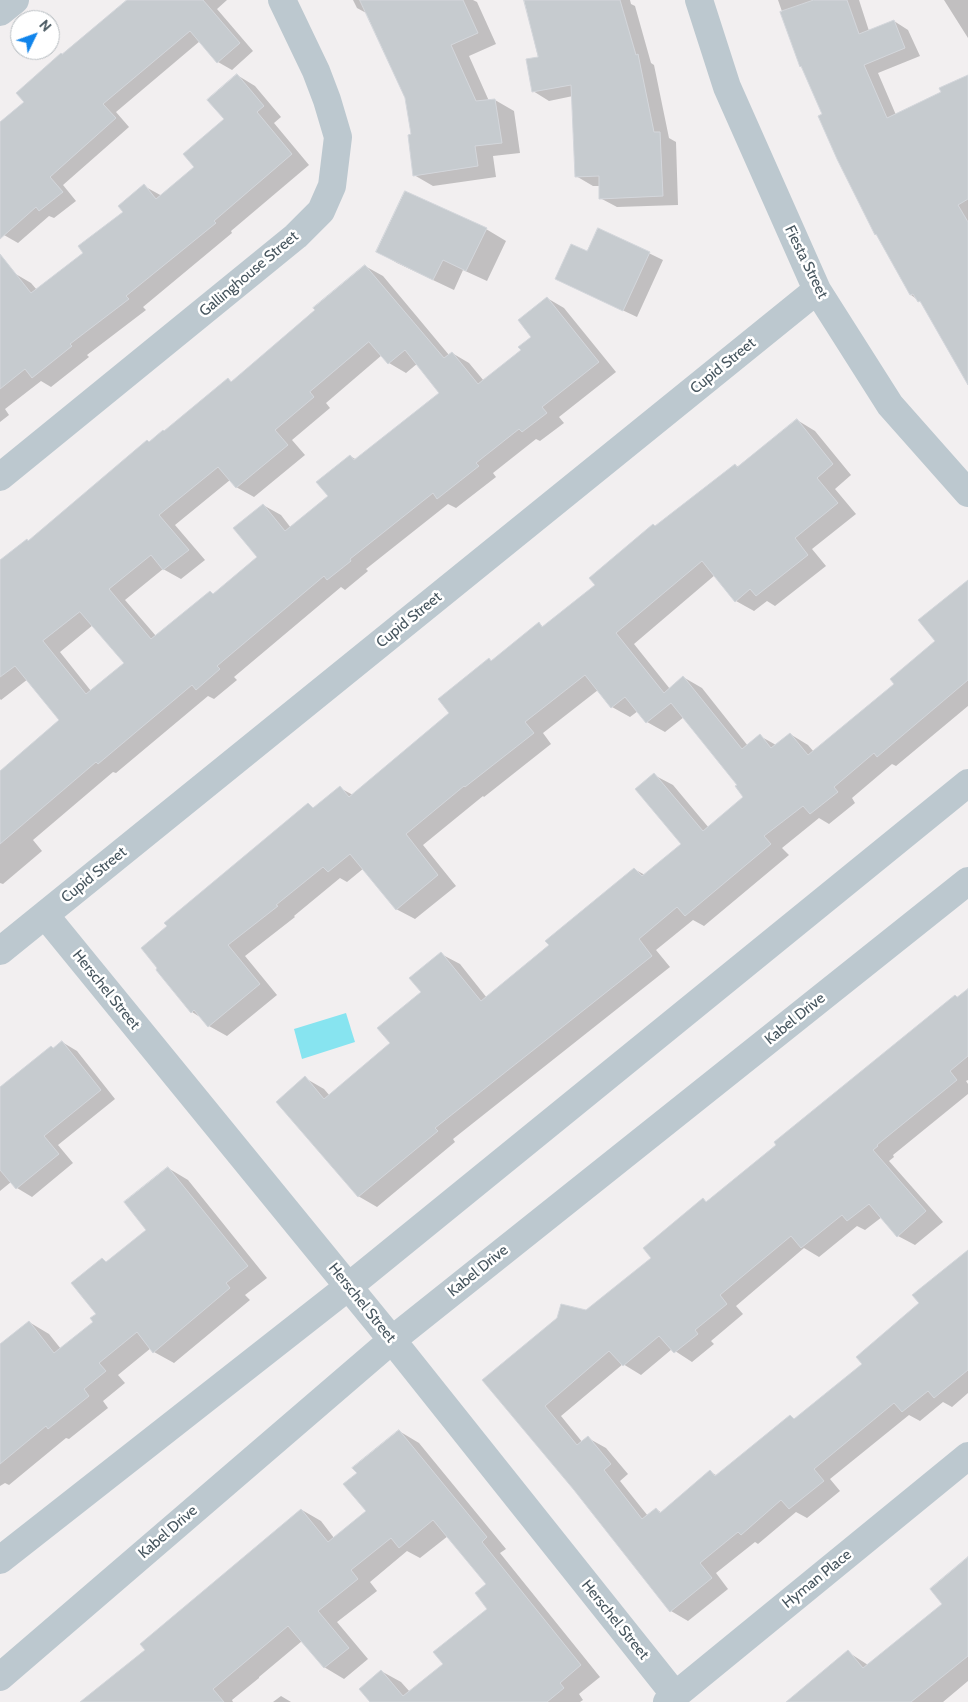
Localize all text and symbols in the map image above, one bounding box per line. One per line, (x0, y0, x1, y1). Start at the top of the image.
north arrow (10, 10, 60, 60)
text: N (35, 16, 55, 35)
street label: Fiesta Street (781, 223, 831, 301)
street label: Gallinghouse Street (196, 227, 302, 321)
street label: Cupid Street (687, 334, 759, 398)
street label: Cupid Street (373, 588, 445, 652)
street label: Cupid Street (58, 843, 130, 907)
street label: Herschel Street (68, 947, 144, 1033)
street label: Kabel Drive (761, 989, 829, 1049)
street label: Kabel Drive (444, 1241, 512, 1301)
street label: Herschel Street (324, 1260, 400, 1346)
street label: Kabel Drive (135, 1502, 201, 1562)
street label: Hyman Place (779, 1546, 855, 1612)
street label: Herschel Street (577, 1577, 653, 1663)

